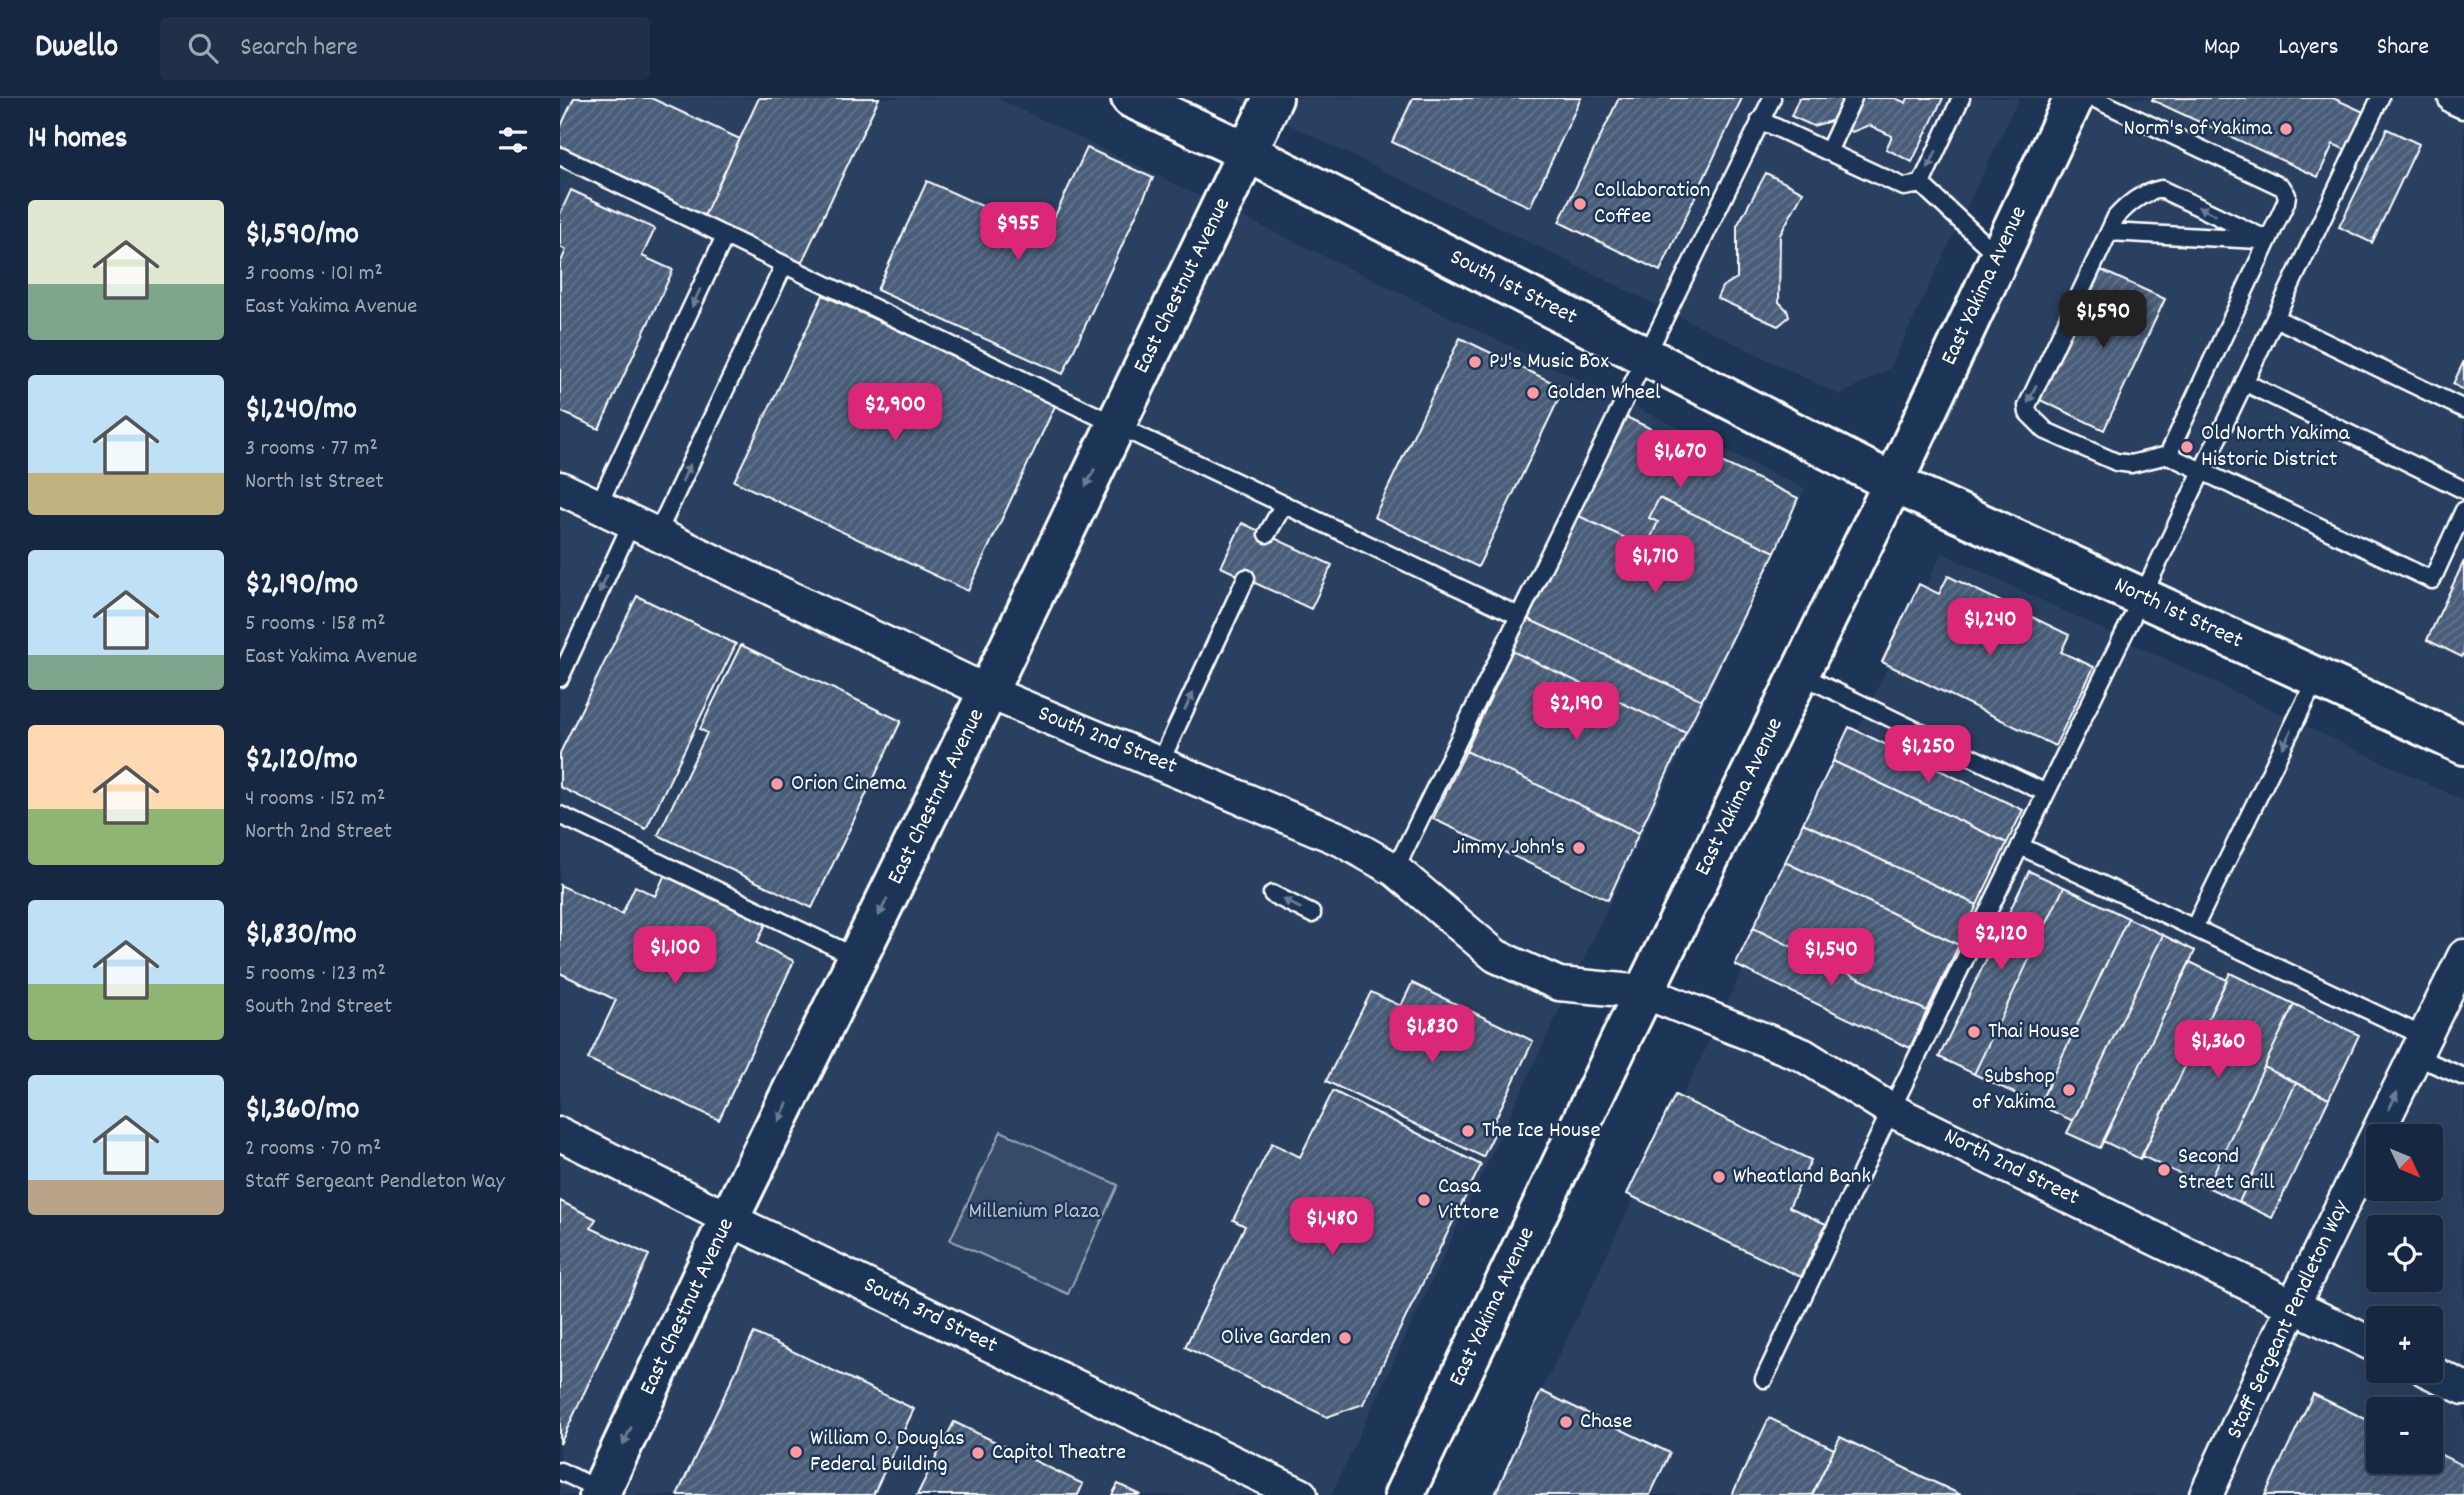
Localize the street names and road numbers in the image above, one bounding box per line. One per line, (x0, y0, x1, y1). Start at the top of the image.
street label: East Chestnut Avenue (1126, 192, 1240, 380)
street label: East Yakima Avenue (1934, 201, 2036, 371)
street label: South 1st Street (1444, 242, 1582, 334)
street label: North 1st Street (2108, 570, 2248, 658)
street label: South 2nd Street (1033, 698, 1181, 784)
street label: East Chestnut Avenue (880, 703, 994, 891)
street label: East Yakima Avenue (1687, 712, 1793, 882)
street label: North 2nd Street (1938, 1121, 2084, 1215)
street label: Staff Sergeant Pendleton Way (2219, 1195, 2359, 1445)
street label: East Chestnut Avenue (632, 1213, 744, 1401)
street label: East Yakima Avenue (1442, 1222, 1544, 1392)
street label: South 3rd Street (857, 1269, 1003, 1363)

